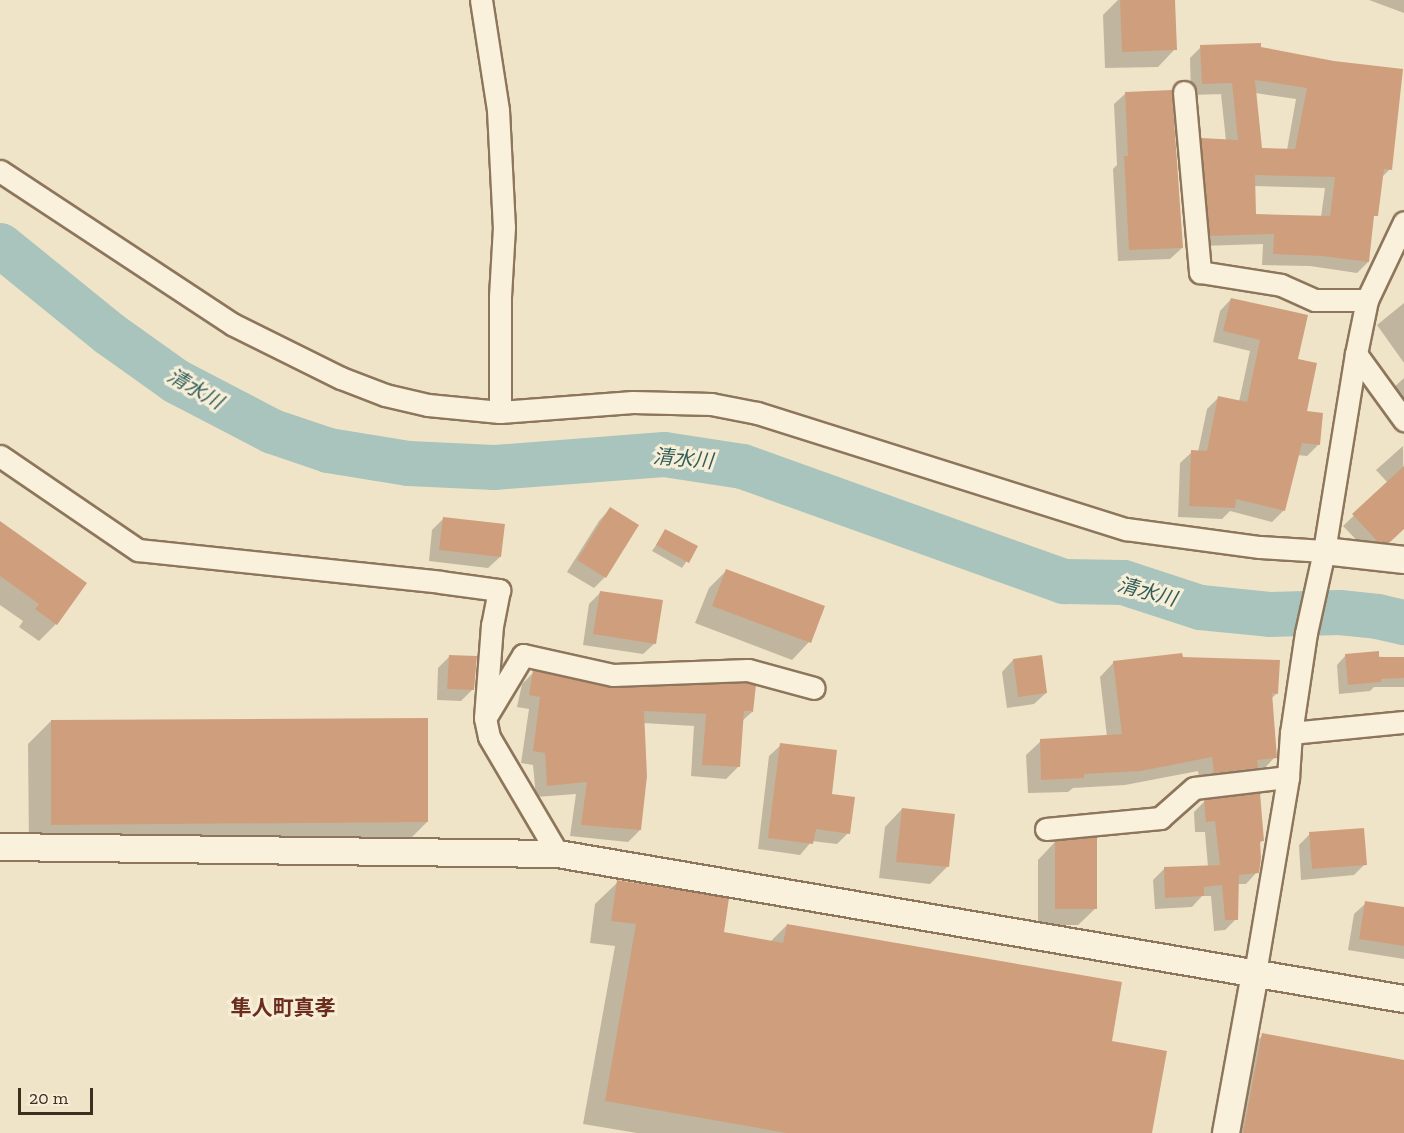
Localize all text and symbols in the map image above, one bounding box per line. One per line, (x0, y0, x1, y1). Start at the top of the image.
water label: 清水川 (163, 364, 227, 414)
water label: 清水川 (652, 444, 714, 474)
water label: 清水川 (1115, 573, 1179, 611)
district label: 隼人町真孝 (231, 995, 335, 1021)
scale bar (21, 1076, 96, 1114)
text: 20 m (29, 1087, 68, 1109)

